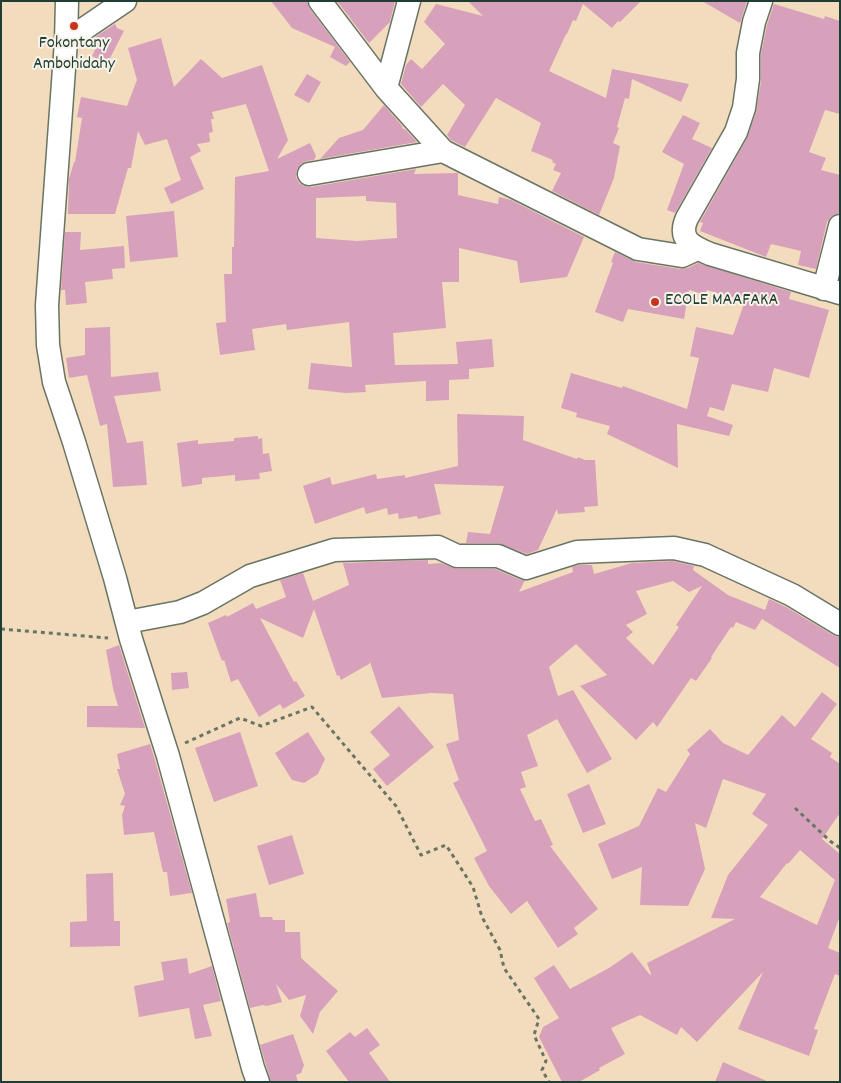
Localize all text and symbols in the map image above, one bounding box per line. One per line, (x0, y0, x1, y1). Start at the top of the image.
marker: Fokontany Ambohidahy (68, 20, 80, 32)
place label: Fokontany Ambohidahy (33, 34, 115, 76)
place label: ECOLE MAAFAKA (665, 291, 778, 313)
marker: ECOLE MAAFAKA (649, 296, 661, 308)

